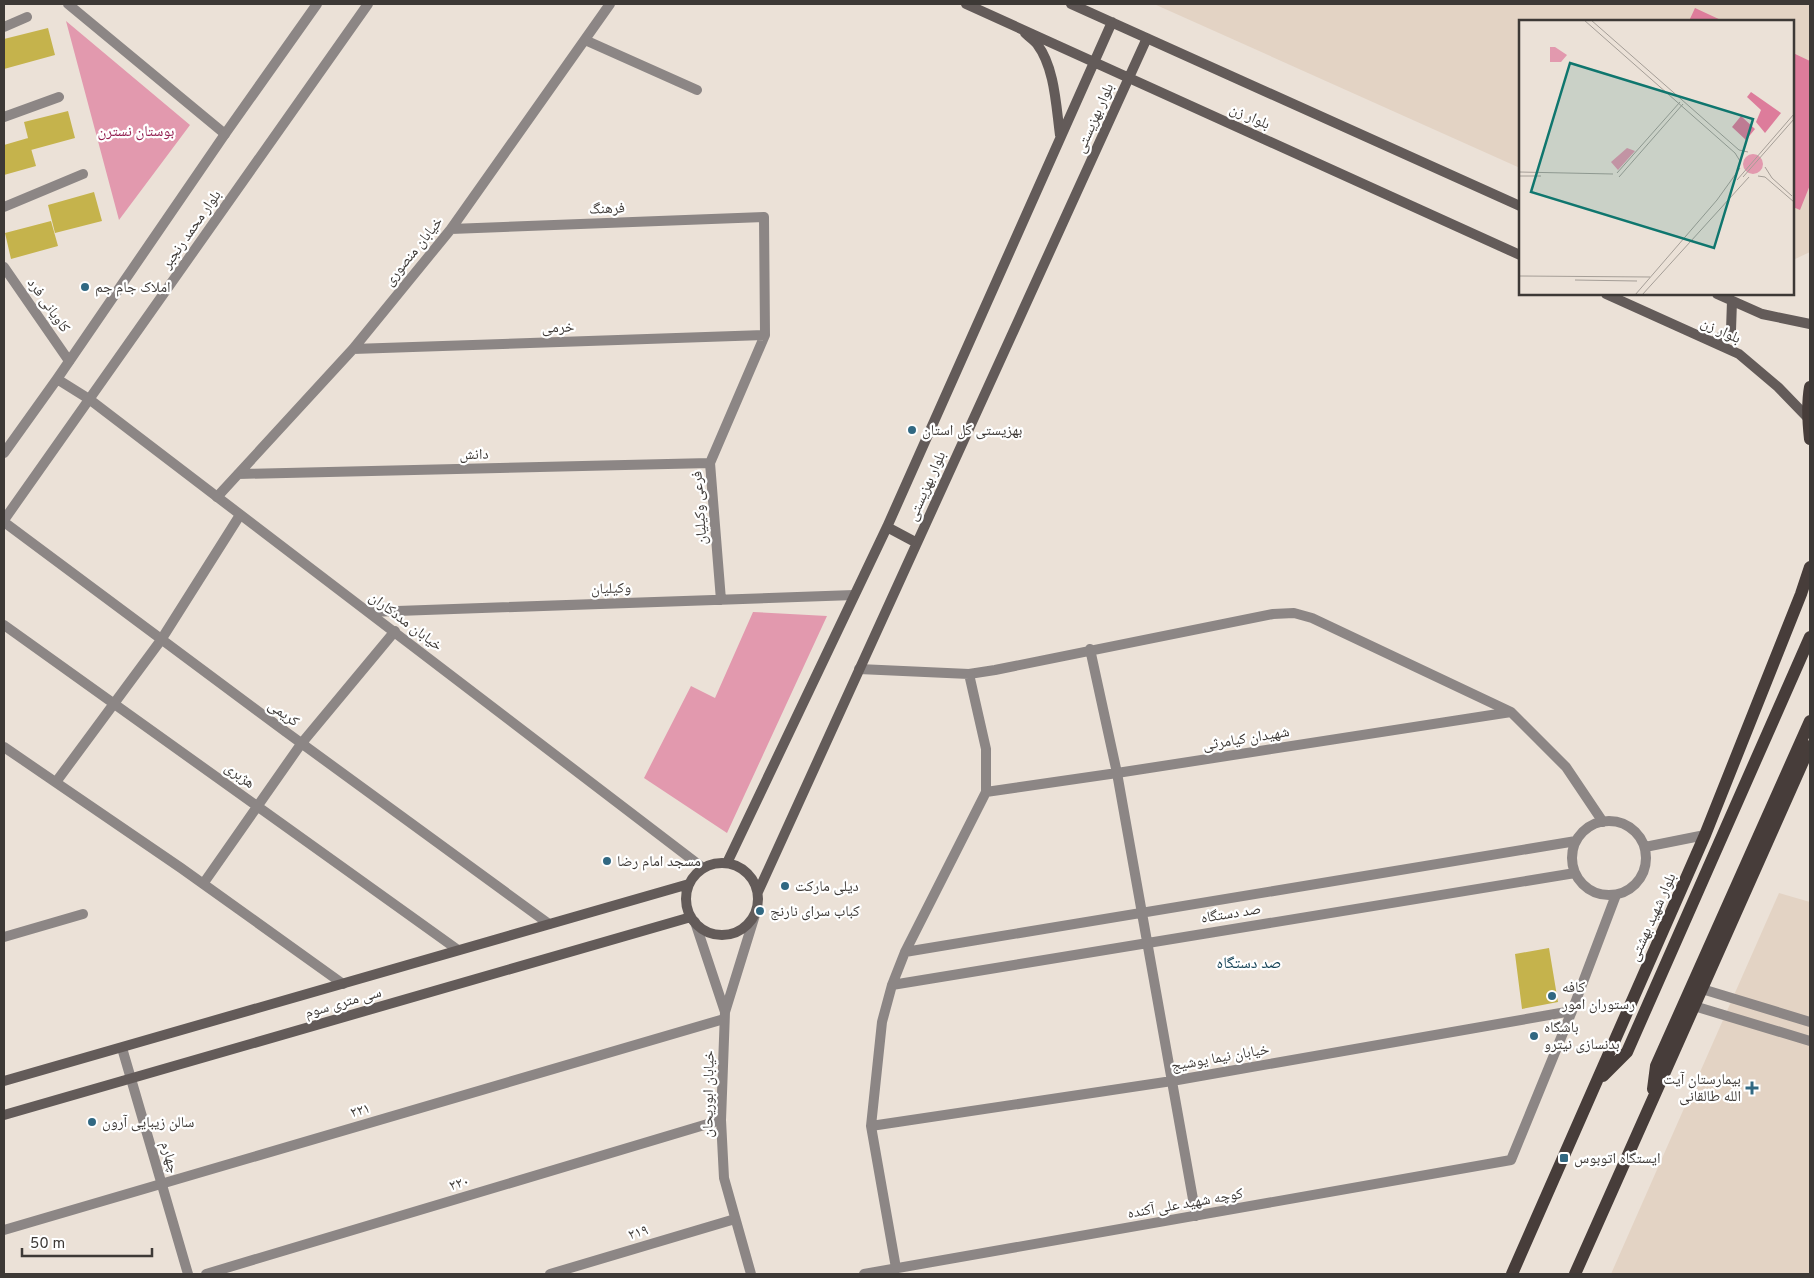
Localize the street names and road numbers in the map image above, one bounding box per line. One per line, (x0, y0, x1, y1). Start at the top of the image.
street label: بلوار بهزیستی (1072, 81, 1119, 156)
street label: بلوار زن (1226, 100, 1273, 135)
street label: بلوار محمد رنجبر (158, 187, 226, 274)
street label: فرهنگ (589, 199, 625, 220)
street label: خیابان منصوری (380, 213, 448, 291)
street label: کاویانی فرد (22, 275, 73, 337)
street label: بلوار زن (1697, 314, 1744, 349)
street label: خرمی (541, 318, 575, 339)
street label: دانش (459, 446, 489, 465)
street label: بلوار بهزیستی (904, 449, 951, 524)
street label: فرعی وکیلیان (688, 470, 713, 546)
street label: وکیلیان (591, 579, 632, 600)
street label: خیابان مددکاران (365, 588, 446, 656)
street label: کریمی (264, 697, 302, 732)
street label: شهیدان کیامرثی (1201, 723, 1291, 756)
street label: هژبری (220, 759, 258, 794)
street label: بلوار شهید بهشتی (1625, 870, 1681, 965)
street label: صد دستگاه (1200, 900, 1263, 929)
street label: سی متری سوم (303, 983, 384, 1023)
street label: خیابان نیما یوشیج (1170, 1040, 1271, 1076)
street label: خیابان ابوریحان (699, 1050, 720, 1138)
street label: ۲۲۱ (348, 1100, 373, 1123)
street label: چهارم (155, 1139, 182, 1176)
street label: ۲۲۰ (447, 1172, 472, 1196)
street label: کوچه شهید علی آکنده (1126, 1185, 1245, 1224)
street label: ۲۱۹ (626, 1221, 651, 1245)

